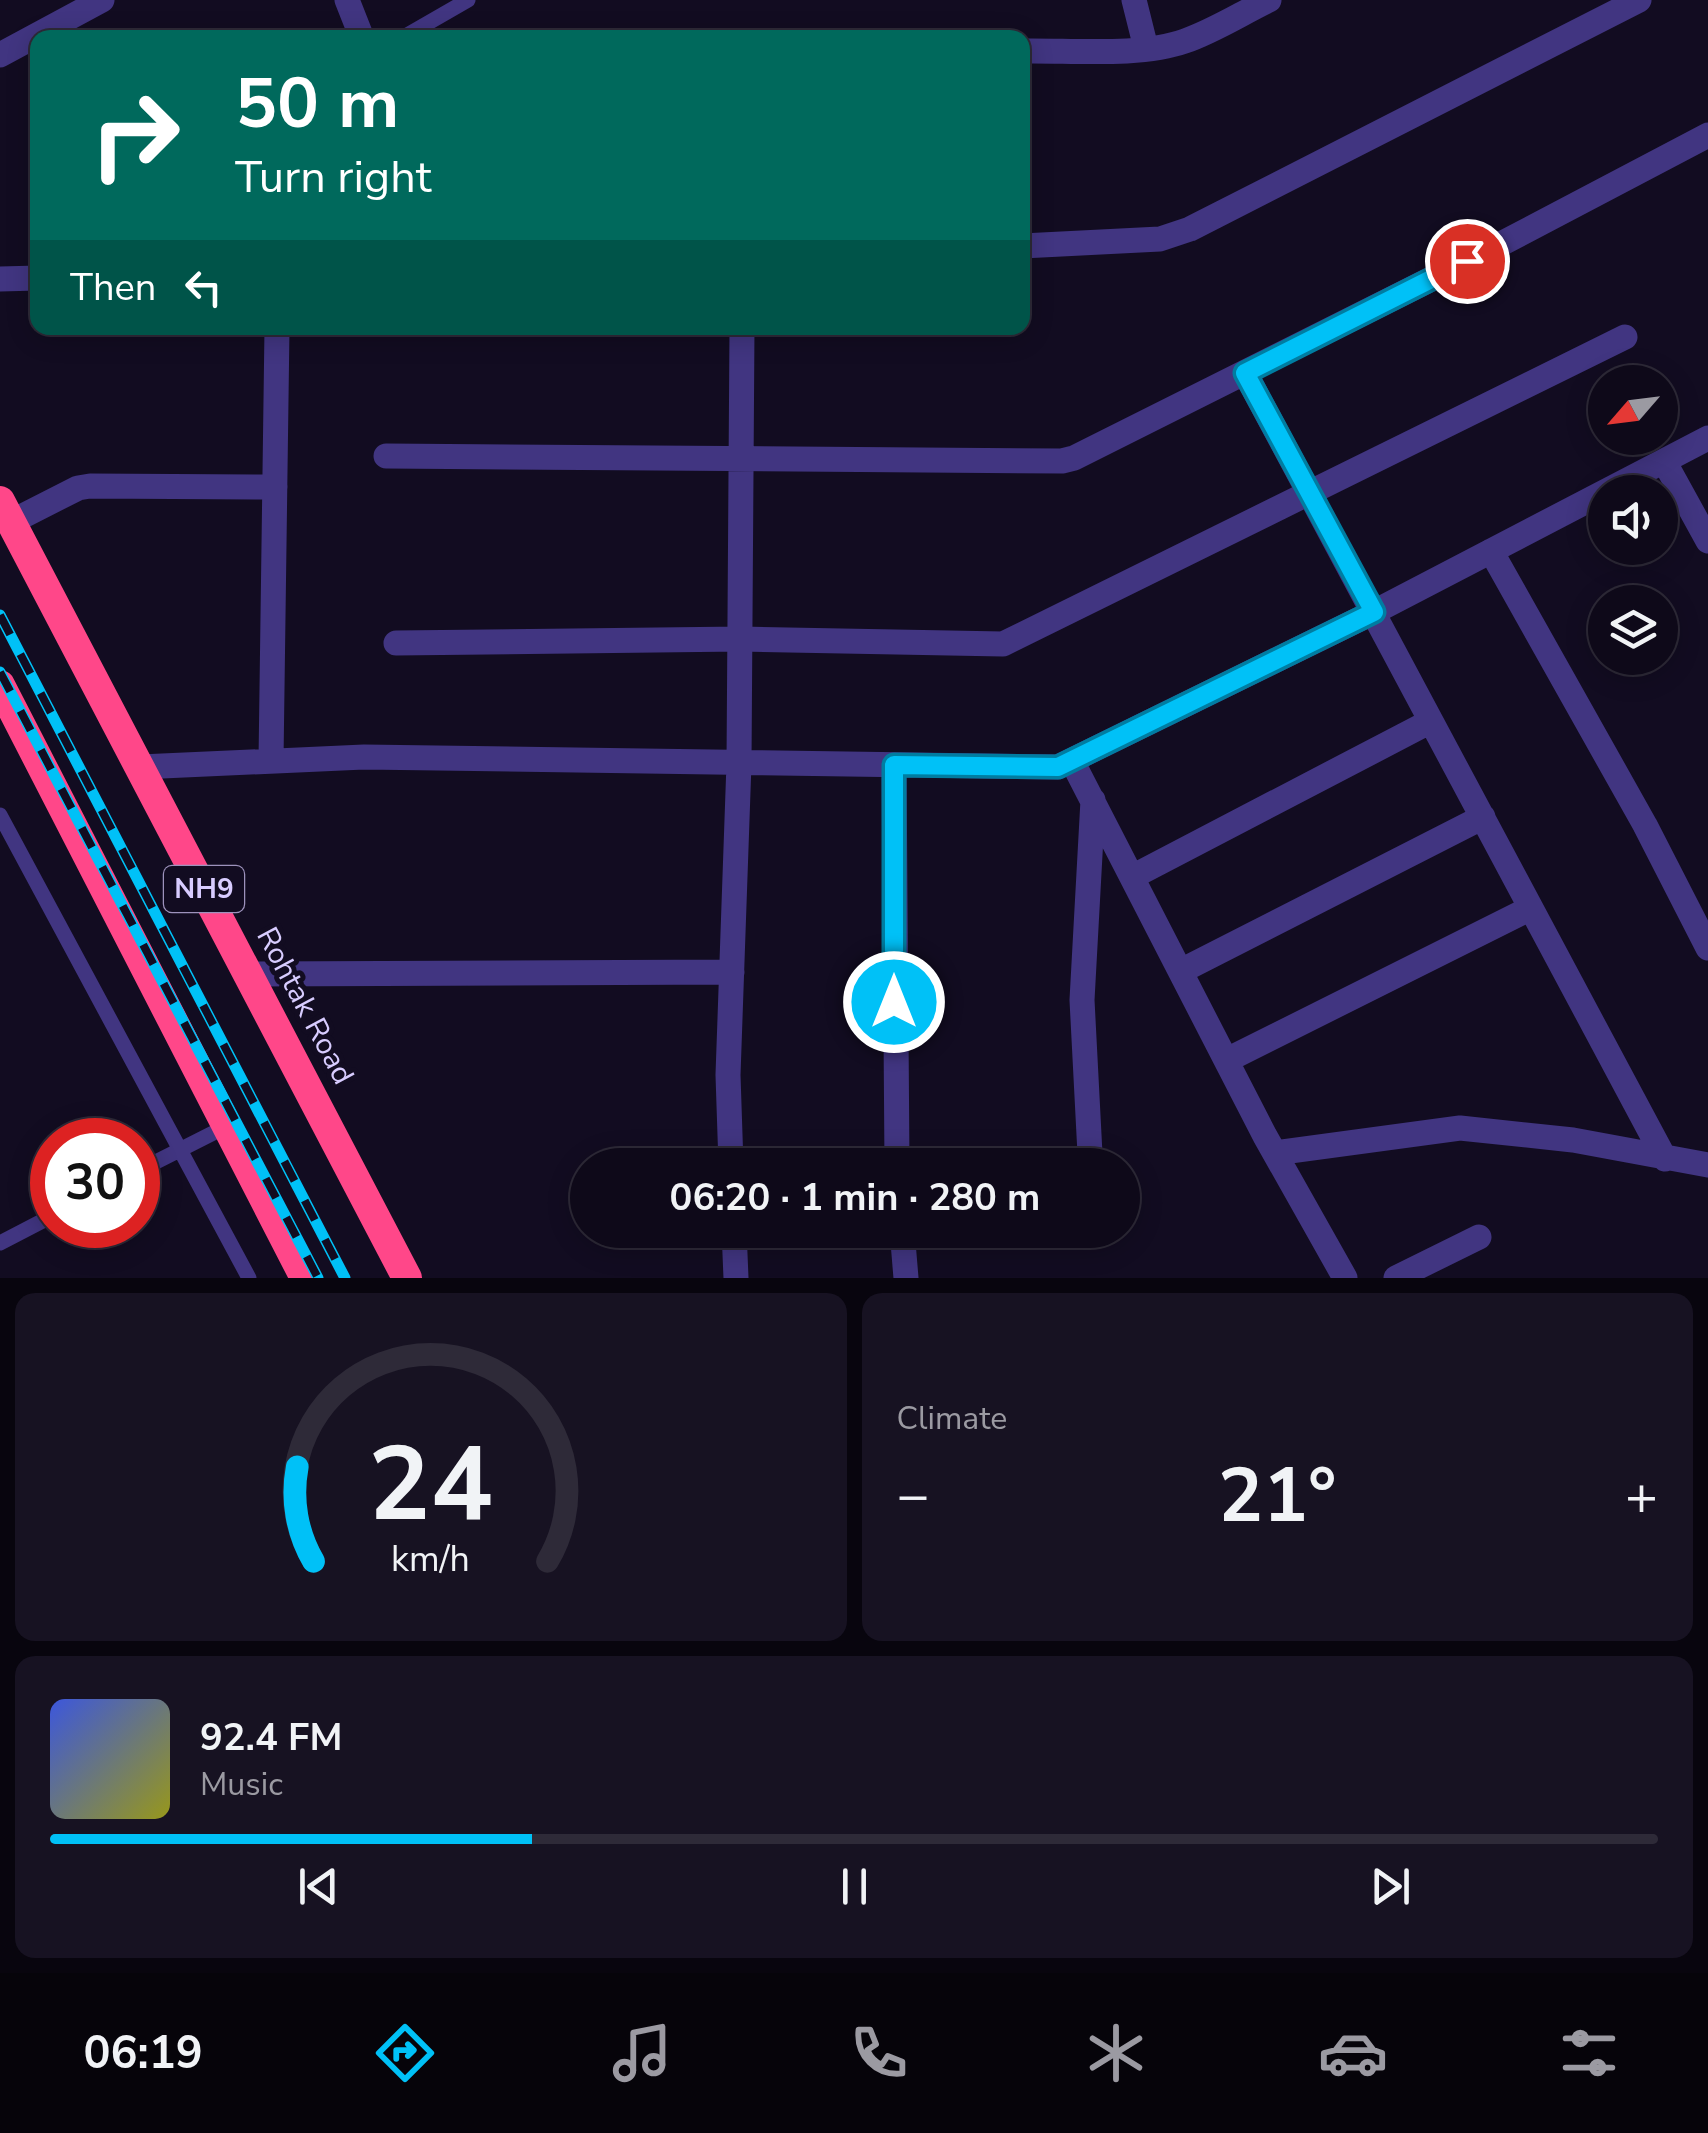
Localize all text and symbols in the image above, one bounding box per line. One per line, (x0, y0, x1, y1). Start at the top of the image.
text: 50 m (235, 56, 399, 152)
icon: right (70, 70, 200, 200)
text: Turn right (235, 147, 432, 208)
pin (1425, 219, 1510, 304)
icon: arrive (1440, 234, 1495, 289)
icon: left (176, 260, 231, 315)
text: Then (70, 262, 156, 313)
north arrow (1588, 365, 1678, 455)
map controls (1588, 365, 1678, 675)
button: sound (1588, 475, 1678, 565)
button: layers (1588, 585, 1678, 675)
road number: NH9 (164, 866, 244, 912)
street label: Rohtak Road (246, 920, 364, 1092)
position arrow (842, 950, 946, 1054)
speed limit sign: 30 (30, 1118, 160, 1248)
text: 06:20 · 1 min · 280 m (670, 1172, 1040, 1223)
text: Climate (897, 1397, 1007, 1440)
text: 24 (368, 1414, 493, 1556)
text: 21° (1218, 1445, 1336, 1547)
text: − (897, 1458, 930, 1533)
text: + (1625, 1458, 1658, 1533)
text: km/h (391, 1535, 470, 1584)
text: 92.4 FM (200, 1712, 342, 1763)
text: Music (200, 1763, 283, 1806)
icon: previous (291, 1859, 346, 1914)
icon: pause (827, 1859, 882, 1914)
icon: next (1363, 1859, 1418, 1914)
icon: directions (370, 2018, 440, 2088)
icon: music (607, 2018, 677, 2088)
icon: phone (844, 2018, 914, 2088)
icon: climate (1081, 2018, 1151, 2088)
icon: car (1318, 2018, 1388, 2088)
icon: filters (1554, 2018, 1624, 2088)
text: 06:19 (83, 2023, 203, 2084)

